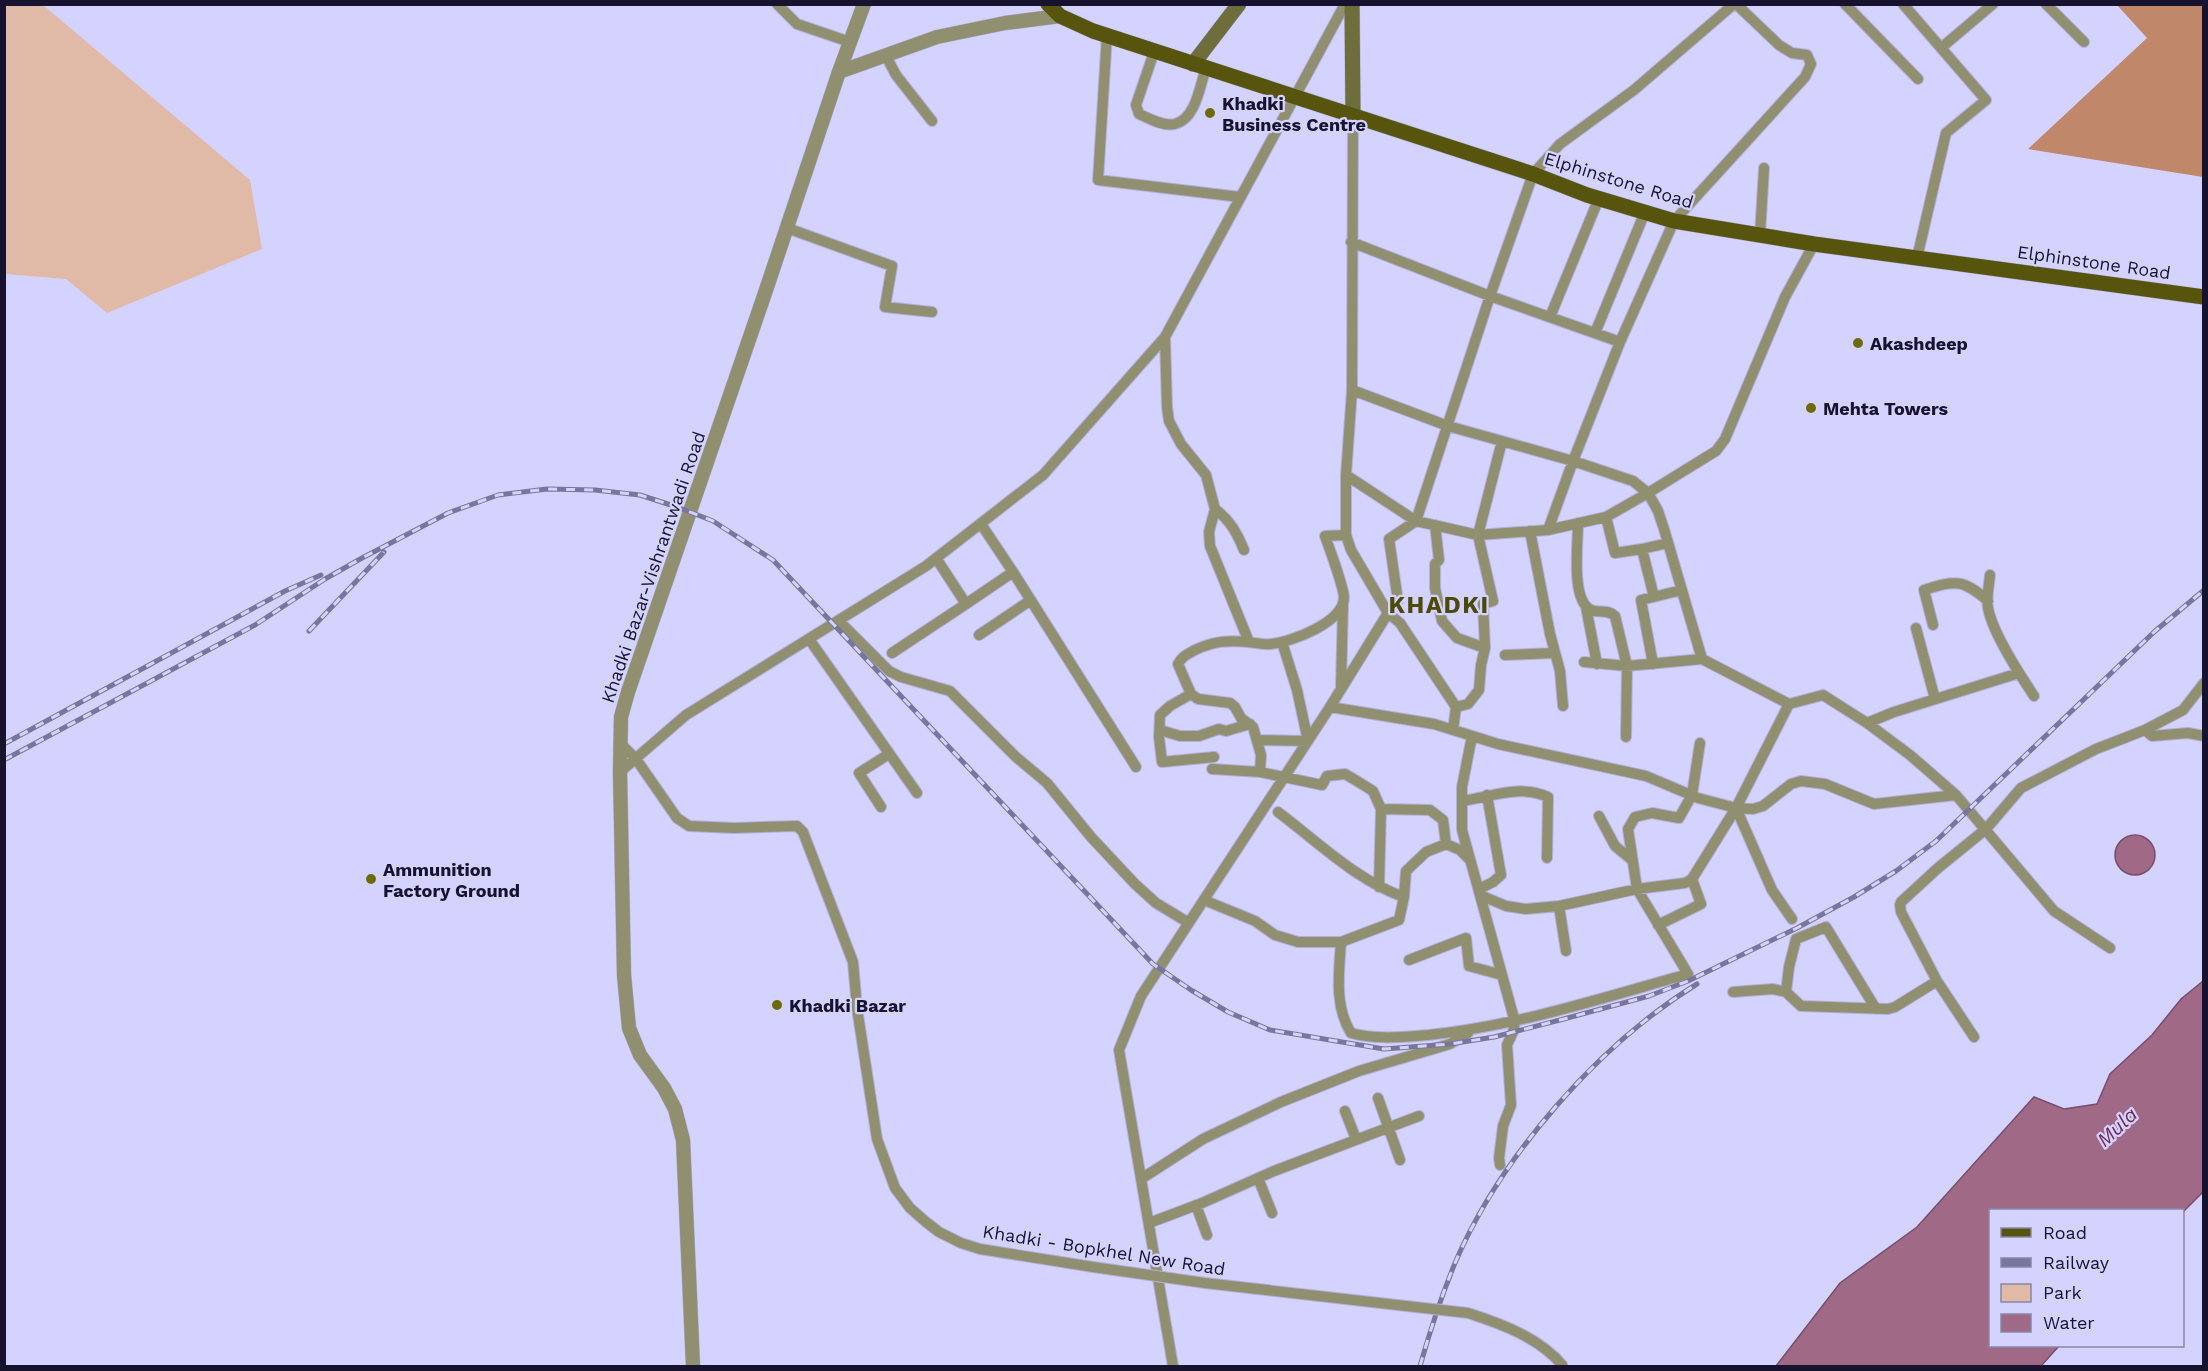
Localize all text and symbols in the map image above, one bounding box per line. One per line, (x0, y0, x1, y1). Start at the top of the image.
place label: Khadki Business Centre (1222, 93, 1366, 135)
marker: Khadki Business Centre (1203, 106, 1217, 120)
street label: Elphinstone Road (1542, 147, 1696, 213)
street label: Elphinstone Road (2016, 241, 2172, 283)
place label: Akashdeep (1870, 333, 1968, 354)
marker: Akashdeep (1851, 336, 1865, 350)
place label: Mehta Towers (1823, 398, 1949, 419)
marker: Mehta Towers (1804, 401, 1818, 415)
street label: Khadki Bazar-Vishrantwadi Road (597, 429, 709, 705)
district label: KHADKI (1388, 591, 1490, 619)
place label: Ammunition Factory Ground (383, 859, 520, 901)
marker: Ammunition Factory Ground (364, 872, 378, 886)
place label: Khadki Bazar (789, 995, 906, 1016)
marker: Khadki Bazar (770, 998, 784, 1012)
water label: Mula (2092, 1102, 2142, 1152)
legend (1989, 1209, 2184, 1347)
street label: Khadki - Bopkhel New Road (981, 1220, 1227, 1280)
text: Road (2043, 1222, 2087, 1243)
text: Railway (2043, 1252, 2110, 1273)
text: Park (2043, 1282, 2082, 1303)
text: Water (2043, 1312, 2095, 1333)

